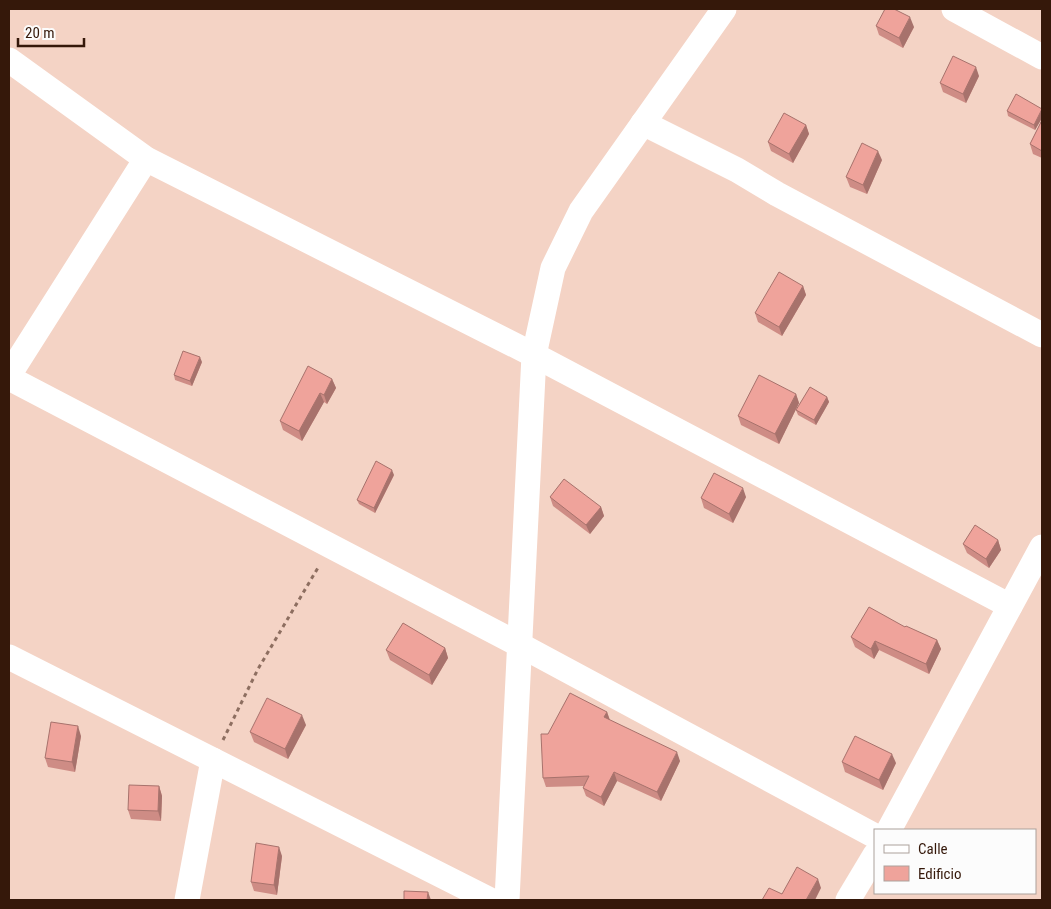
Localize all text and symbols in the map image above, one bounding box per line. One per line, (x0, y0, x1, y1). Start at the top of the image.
scale bar (18, 15, 84, 47)
text: 20 m (25, 24, 55, 42)
legend (874, 829, 1036, 894)
text: Calle (918, 840, 948, 858)
text: Edificio (918, 865, 961, 883)

